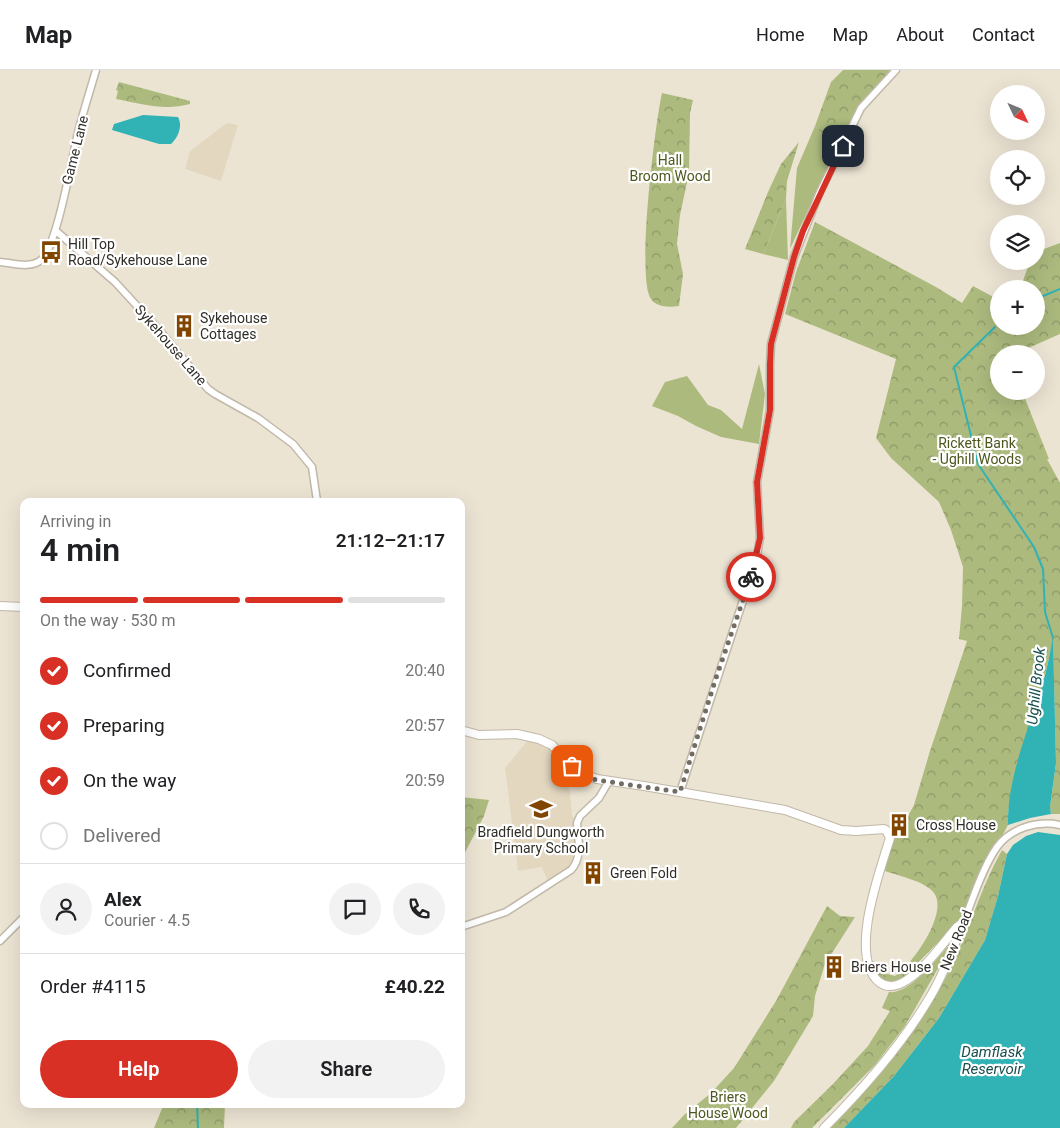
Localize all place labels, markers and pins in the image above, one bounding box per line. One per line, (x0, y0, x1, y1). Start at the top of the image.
pin (822, 125, 864, 167)
place label: Hill Top Road/Sykehouse Lane (68, 236, 207, 268)
bus stop icon: Hill Top Road/Sykehouse Lane (38, 239, 64, 265)
place label: Sykehouse Cottages (200, 310, 267, 342)
building icon: Sykehouse Cottages (171, 313, 197, 339)
pin (551, 745, 593, 787)
school or university icon: Bradfield Dungworth Primary School (528, 796, 554, 822)
building icon: Cross House (886, 812, 912, 838)
place label: Cross House (916, 817, 996, 833)
place label: Bradfield Dungworth Primary School (477, 824, 605, 856)
building icon: Green Fold (580, 860, 606, 886)
place label: Green Fold (610, 865, 677, 881)
building icon: Briers House (821, 954, 847, 980)
place label: Briers House (851, 959, 931, 975)

